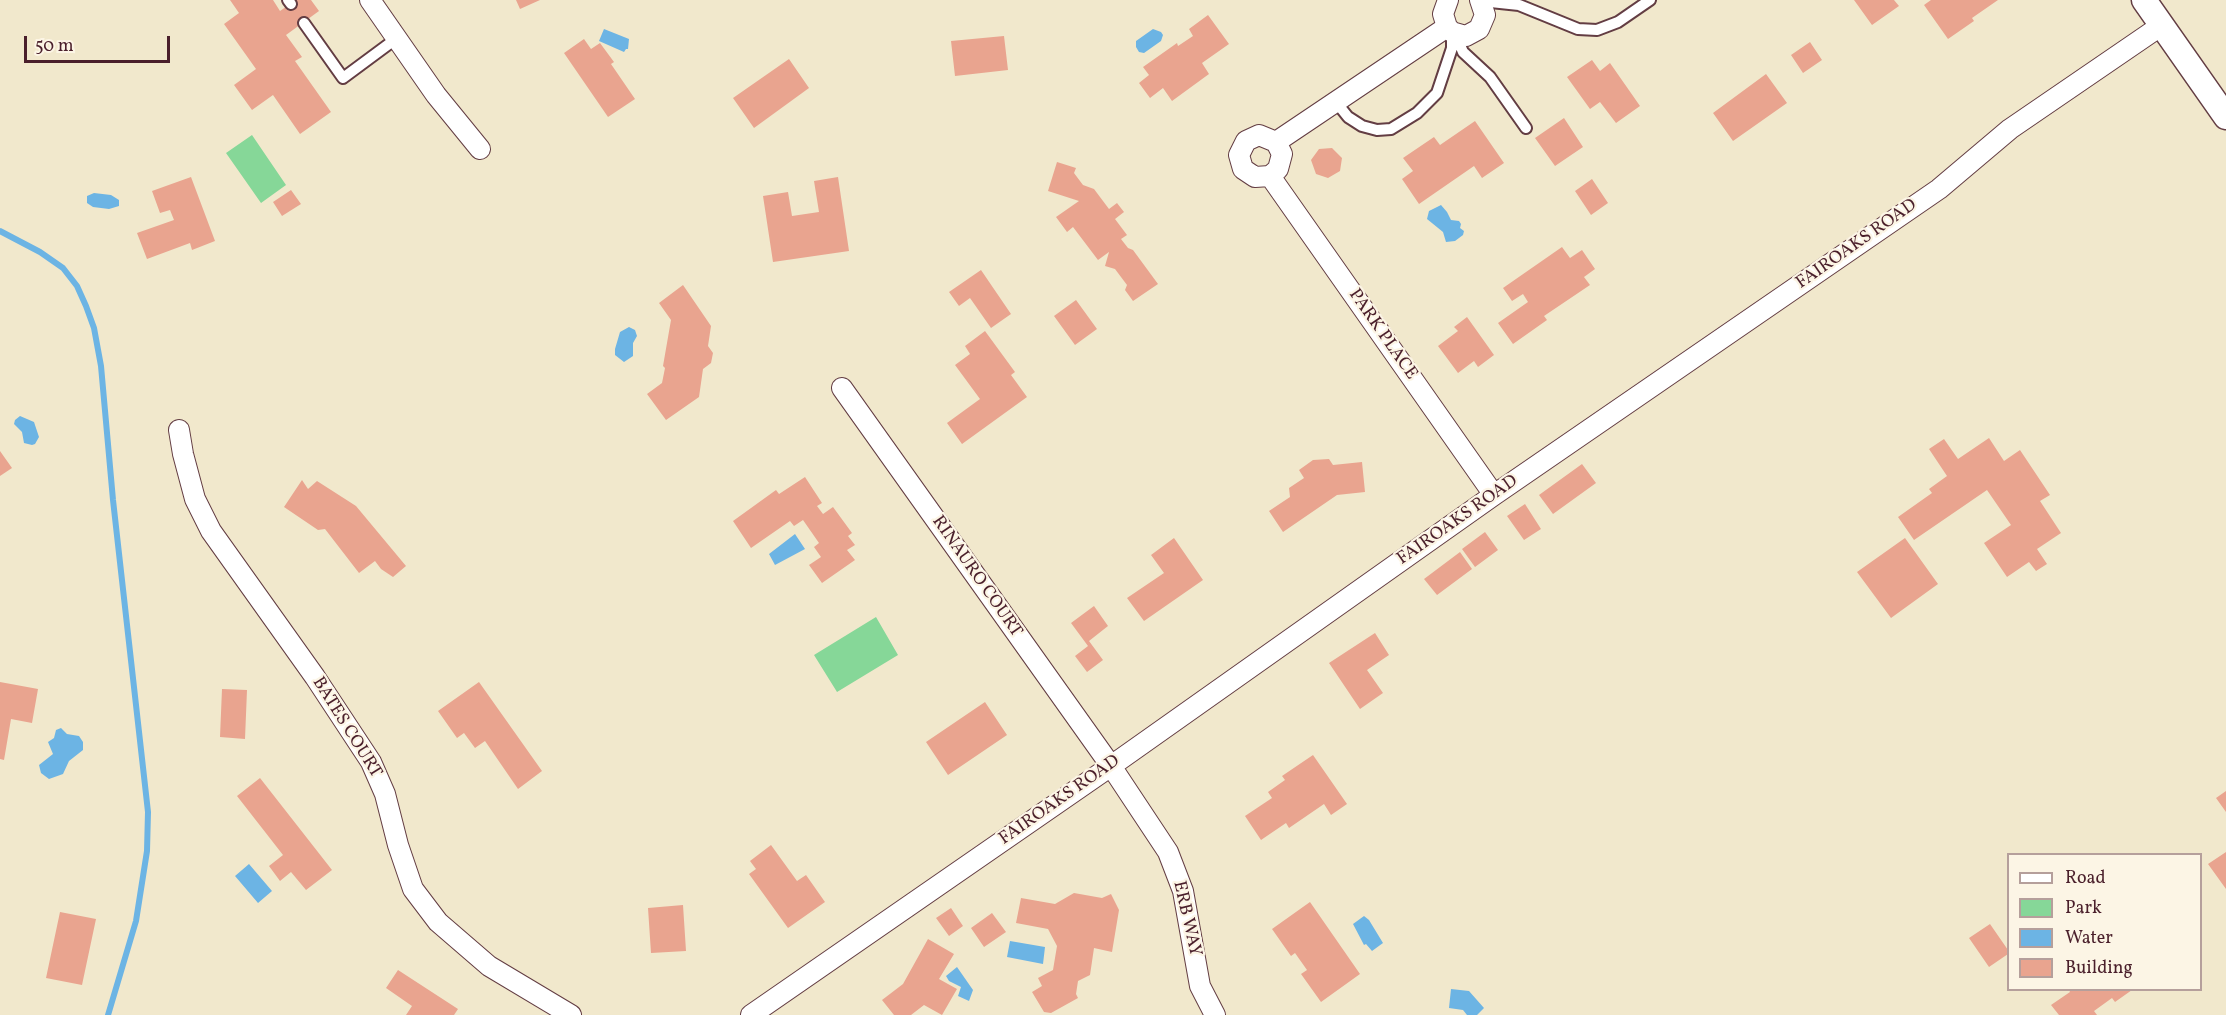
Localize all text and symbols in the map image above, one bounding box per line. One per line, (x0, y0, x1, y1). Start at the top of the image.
scale bar (27, 24, 172, 62)
text: 50 m (35, 34, 74, 59)
street label: FAIROAKS ROAD (1792, 195, 1922, 295)
street label: PARK PLACE (1343, 285, 1421, 385)
street label: FAIROAKS ROAD (1393, 471, 1523, 571)
street label: RINAURO COURT (926, 512, 1026, 642)
street label: BATES COURT (306, 674, 386, 782)
street label: FAIROAKS ROAD (995, 751, 1125, 851)
legend (2007, 853, 2202, 991)
text: Road (2065, 866, 2106, 891)
street label: ERB WAY (1167, 879, 1205, 959)
text: Park (2065, 896, 2102, 921)
text: Water (2065, 926, 2113, 951)
text: Building (2065, 956, 2133, 981)

